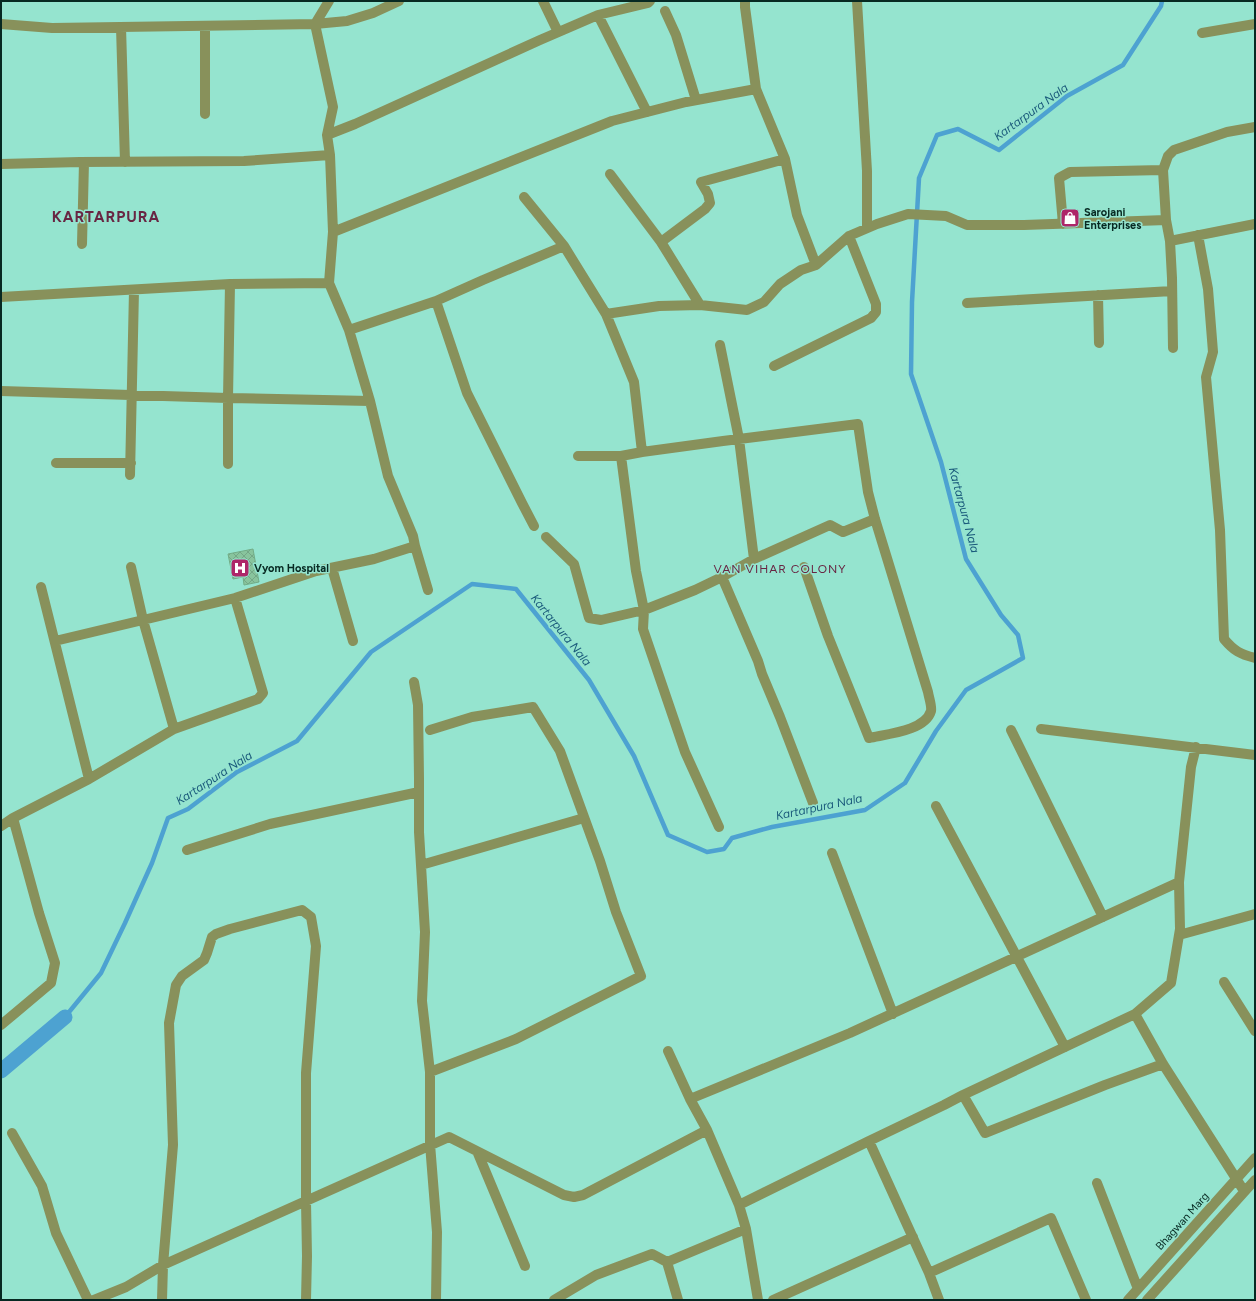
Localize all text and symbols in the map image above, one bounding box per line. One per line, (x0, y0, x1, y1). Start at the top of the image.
water label: Kartarpura Nala (991, 80, 1071, 144)
place label: Sarojani Enterprises (1084, 206, 1141, 232)
shop icon: Sarojani Enterprises (1059, 207, 1081, 229)
district label: KARTARPURA (52, 208, 160, 226)
water label: Kartarpura Nala (946, 466, 982, 554)
hospital icon: Vyom Hospital (229, 557, 251, 579)
place label: Vyom Hospital (254, 562, 329, 575)
district label: VAN VIHAR COLONY (713, 562, 847, 576)
water label: Kartarpura Nala (528, 591, 594, 669)
water label: Kartarpura Nala (173, 748, 255, 808)
water label: Kartarpura Nala (774, 791, 864, 823)
street label: Bhagwan Marg (1153, 1190, 1212, 1253)

